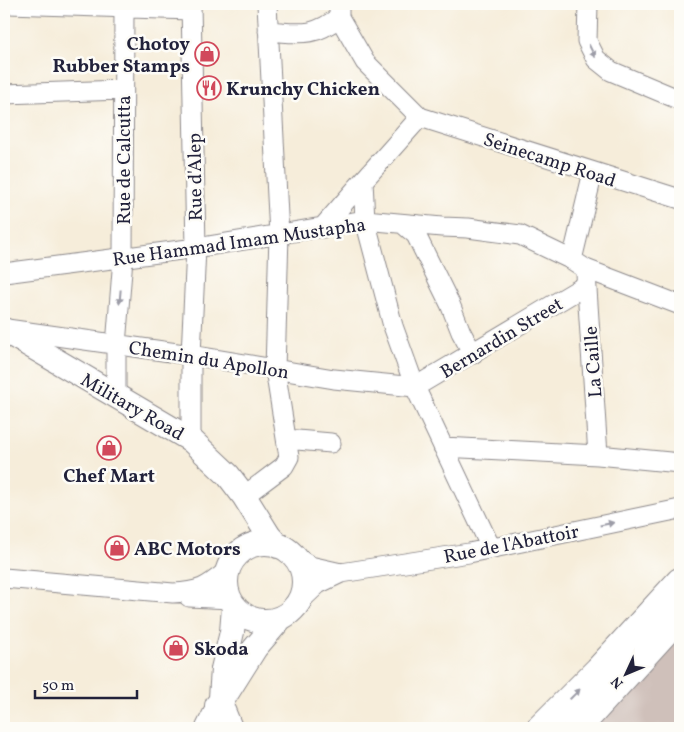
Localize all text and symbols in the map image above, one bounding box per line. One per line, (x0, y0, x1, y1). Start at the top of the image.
place label: Chotoy Rubber Stamps (53, 32, 190, 80)
shop icon: Chotoy Rubber Stamps (194, 41, 220, 67)
one-way arrow (588, 44, 596, 58)
restaurant icon: Krunchy Chicken (196, 75, 222, 101)
place label: Krunchy Chicken (226, 77, 380, 103)
street label: Rue de Calcutta (112, 95, 138, 225)
street label: Seinecamp Road (480, 127, 619, 195)
street label: Rue d'Alep (182, 133, 210, 221)
street label: Rue Hammad Imam Mustapha (111, 212, 367, 274)
one-way arrow (115, 290, 123, 306)
street label: Bernardin Street (436, 292, 569, 386)
street label: La Caille (579, 325, 609, 399)
street label: Chemin du Apollon (127, 335, 291, 386)
street label: Military Road (76, 368, 188, 448)
shop icon: Chef Mart (96, 435, 122, 461)
place label: Chef Mart (63, 464, 155, 490)
street label: Rue de l'Abattoir (442, 519, 581, 571)
one-way arrow (600, 520, 615, 528)
shop icon: ABC Motors (104, 535, 130, 561)
place label: ABC Motors (134, 537, 241, 563)
shop icon: Skoda (163, 635, 189, 661)
place label: Skoda (194, 637, 249, 663)
north arrow (602, 650, 652, 700)
scale bar (35, 667, 138, 699)
text: N (607, 672, 628, 692)
text: 50 m (42, 676, 74, 697)
one-way arrow (569, 688, 581, 700)

